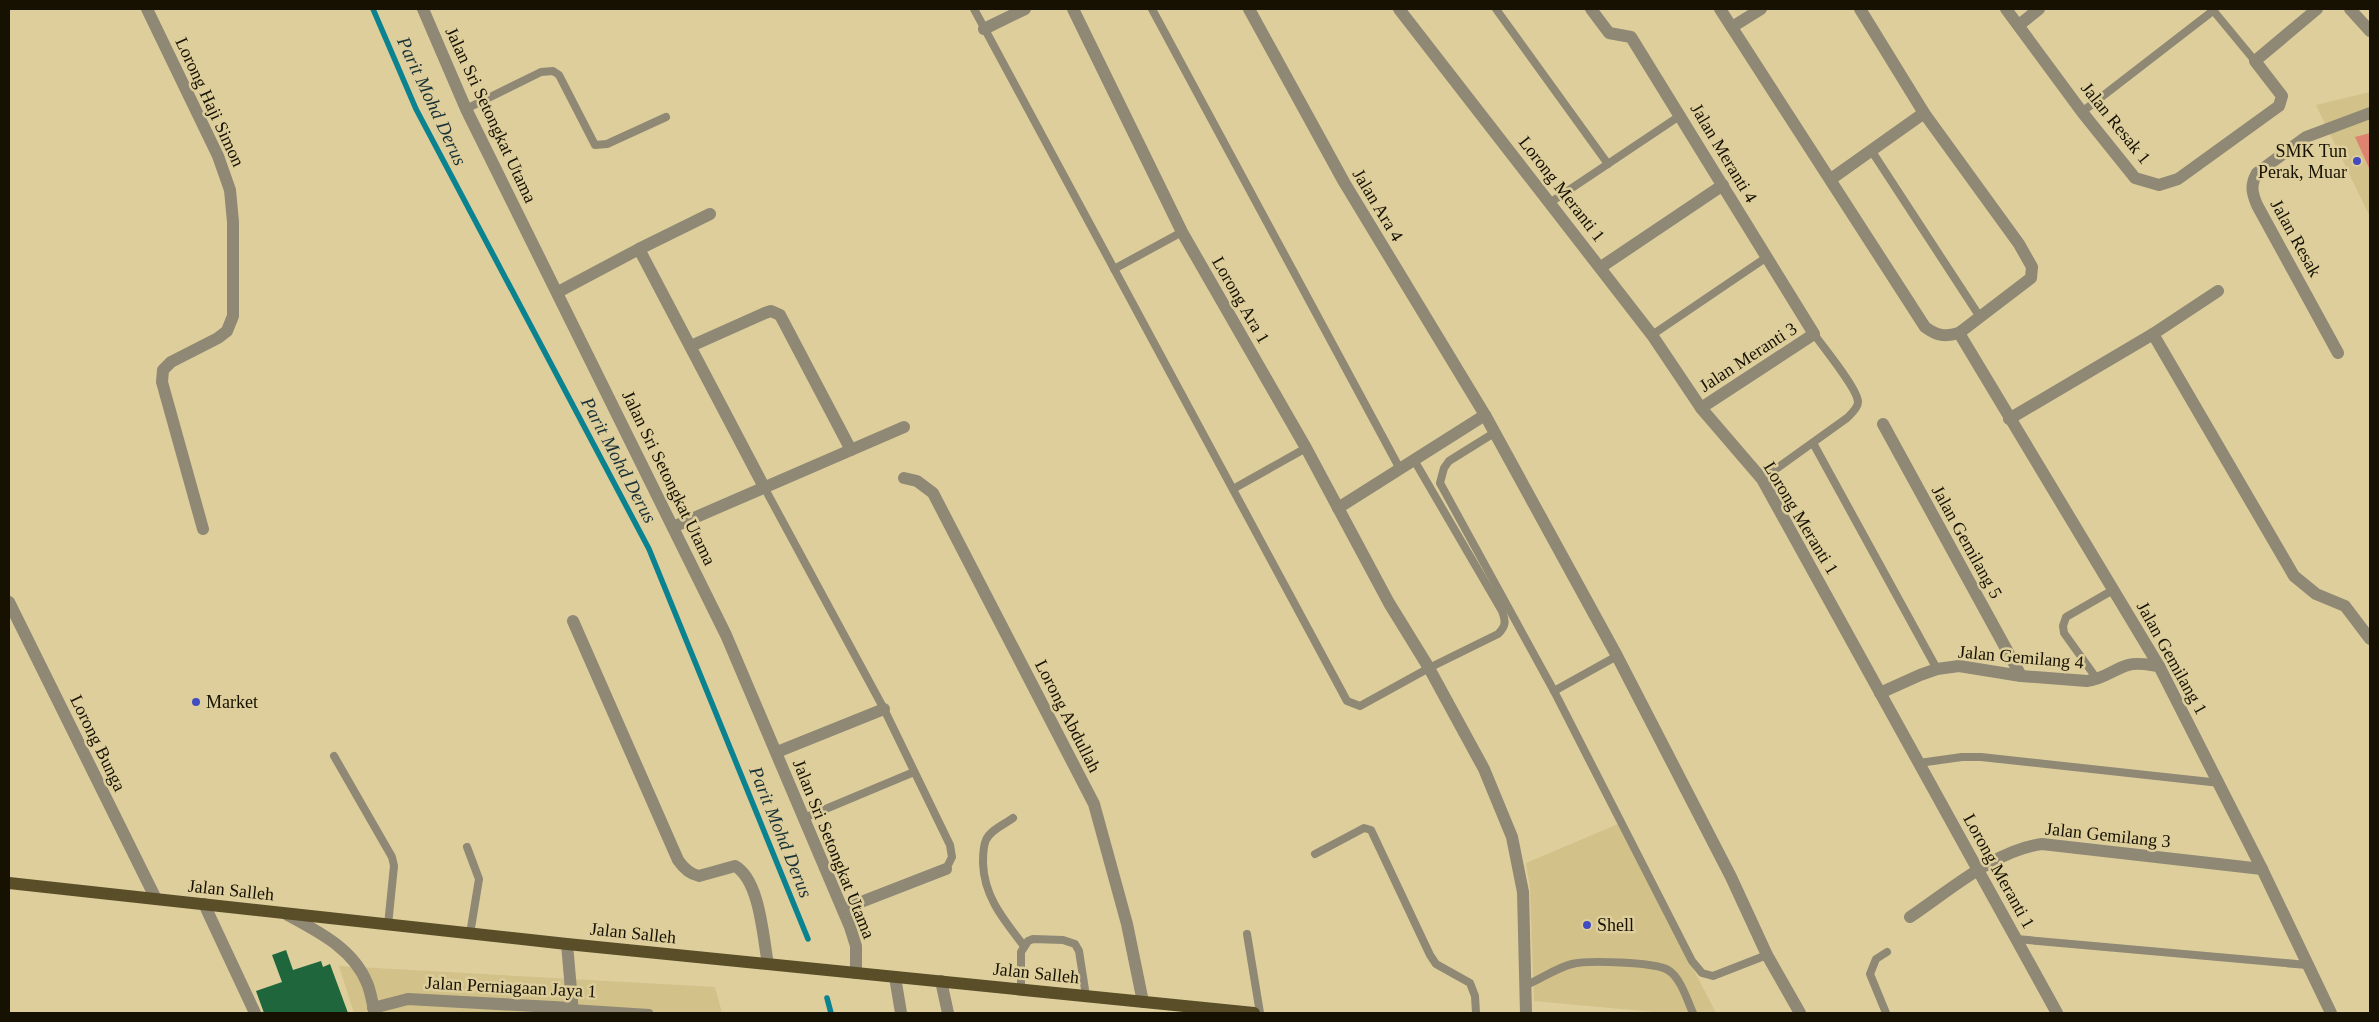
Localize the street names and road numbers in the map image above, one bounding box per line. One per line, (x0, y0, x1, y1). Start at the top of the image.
street label: Jalan Sri Setongkat Utama (441, 24, 541, 206)
street label: Lorong Haji Simon (171, 34, 249, 170)
street label: Jalan Resak 1 (2077, 78, 2155, 168)
street label: Jalan Meranti 4 (1687, 100, 1761, 206)
street label: Lorong Meranti 1 (1515, 132, 1609, 246)
street label: Jalan Ara 4 (1349, 165, 1407, 245)
street label: Jalan Resak (2267, 196, 2325, 280)
street label: Lorong Ara 1 (1208, 253, 1274, 347)
street label: Jalan Meranti 3 (1696, 318, 1800, 396)
street label: Jalan Sri Setongkat Utama (618, 388, 720, 568)
street label: Lorong Meranti 1 (1759, 458, 1843, 578)
street label: Jalan Gemilang 5 (1928, 482, 2006, 602)
street label: Jalan Gemilang 1 (2133, 598, 2211, 718)
street label: Jalan Gemilang 4 (1957, 642, 2085, 672)
street label: Lorong Abdullah (1031, 656, 1105, 776)
street label: Lorong Bunga (66, 692, 130, 794)
street label: Jalan Sri Setongkat Utama (789, 756, 879, 942)
street label: Lorong Meranti 1 (1959, 810, 2039, 932)
street label: Jalan Gemilang 3 (2044, 818, 2172, 852)
street label: Jalan Salleh (187, 876, 275, 904)
street label: Jalan Salleh (589, 919, 677, 947)
street label: Jalan Salleh (992, 959, 1080, 987)
street label: Jalan Perniagaan Jaya 1 (425, 973, 597, 1001)

